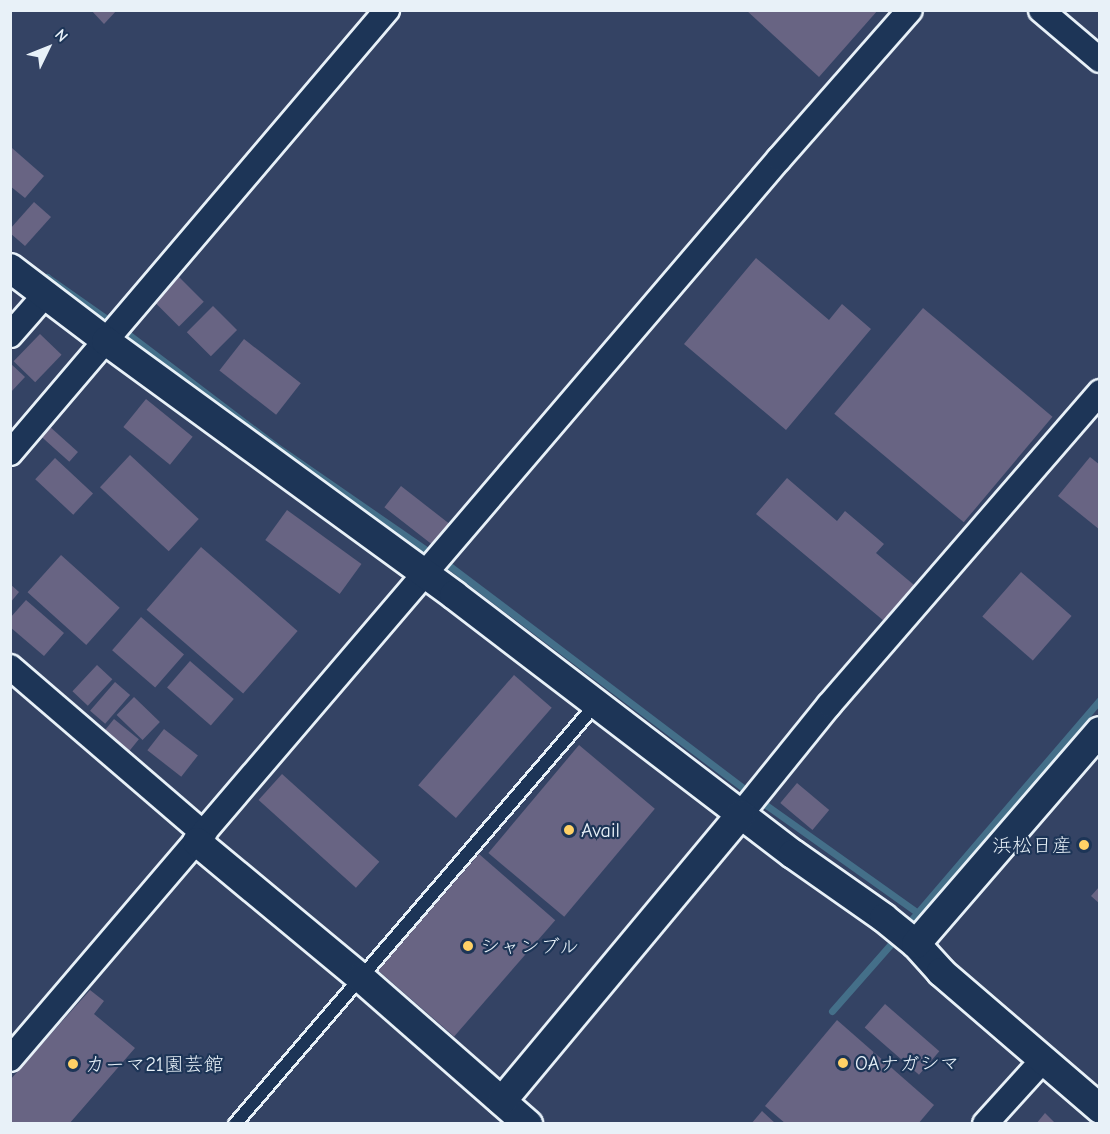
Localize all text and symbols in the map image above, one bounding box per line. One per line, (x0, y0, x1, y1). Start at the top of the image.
north arrow (18, 18, 78, 78)
text: N (51, 26, 71, 46)
place label: Avail (581, 818, 620, 842)
marker: Avail (562, 823, 576, 837)
place label: 浜松日産 (992, 833, 1072, 857)
marker: 浜松日産 (1077, 838, 1091, 852)
place label: シャンブル (480, 934, 580, 958)
marker: シャンブル (461, 939, 475, 953)
place label: OAナガシマ (855, 1051, 959, 1075)
place label: カーマ21園芸館 (85, 1052, 223, 1076)
marker: OAナガシマ (836, 1056, 850, 1070)
marker: カーマ21園芸館 (66, 1057, 80, 1071)

